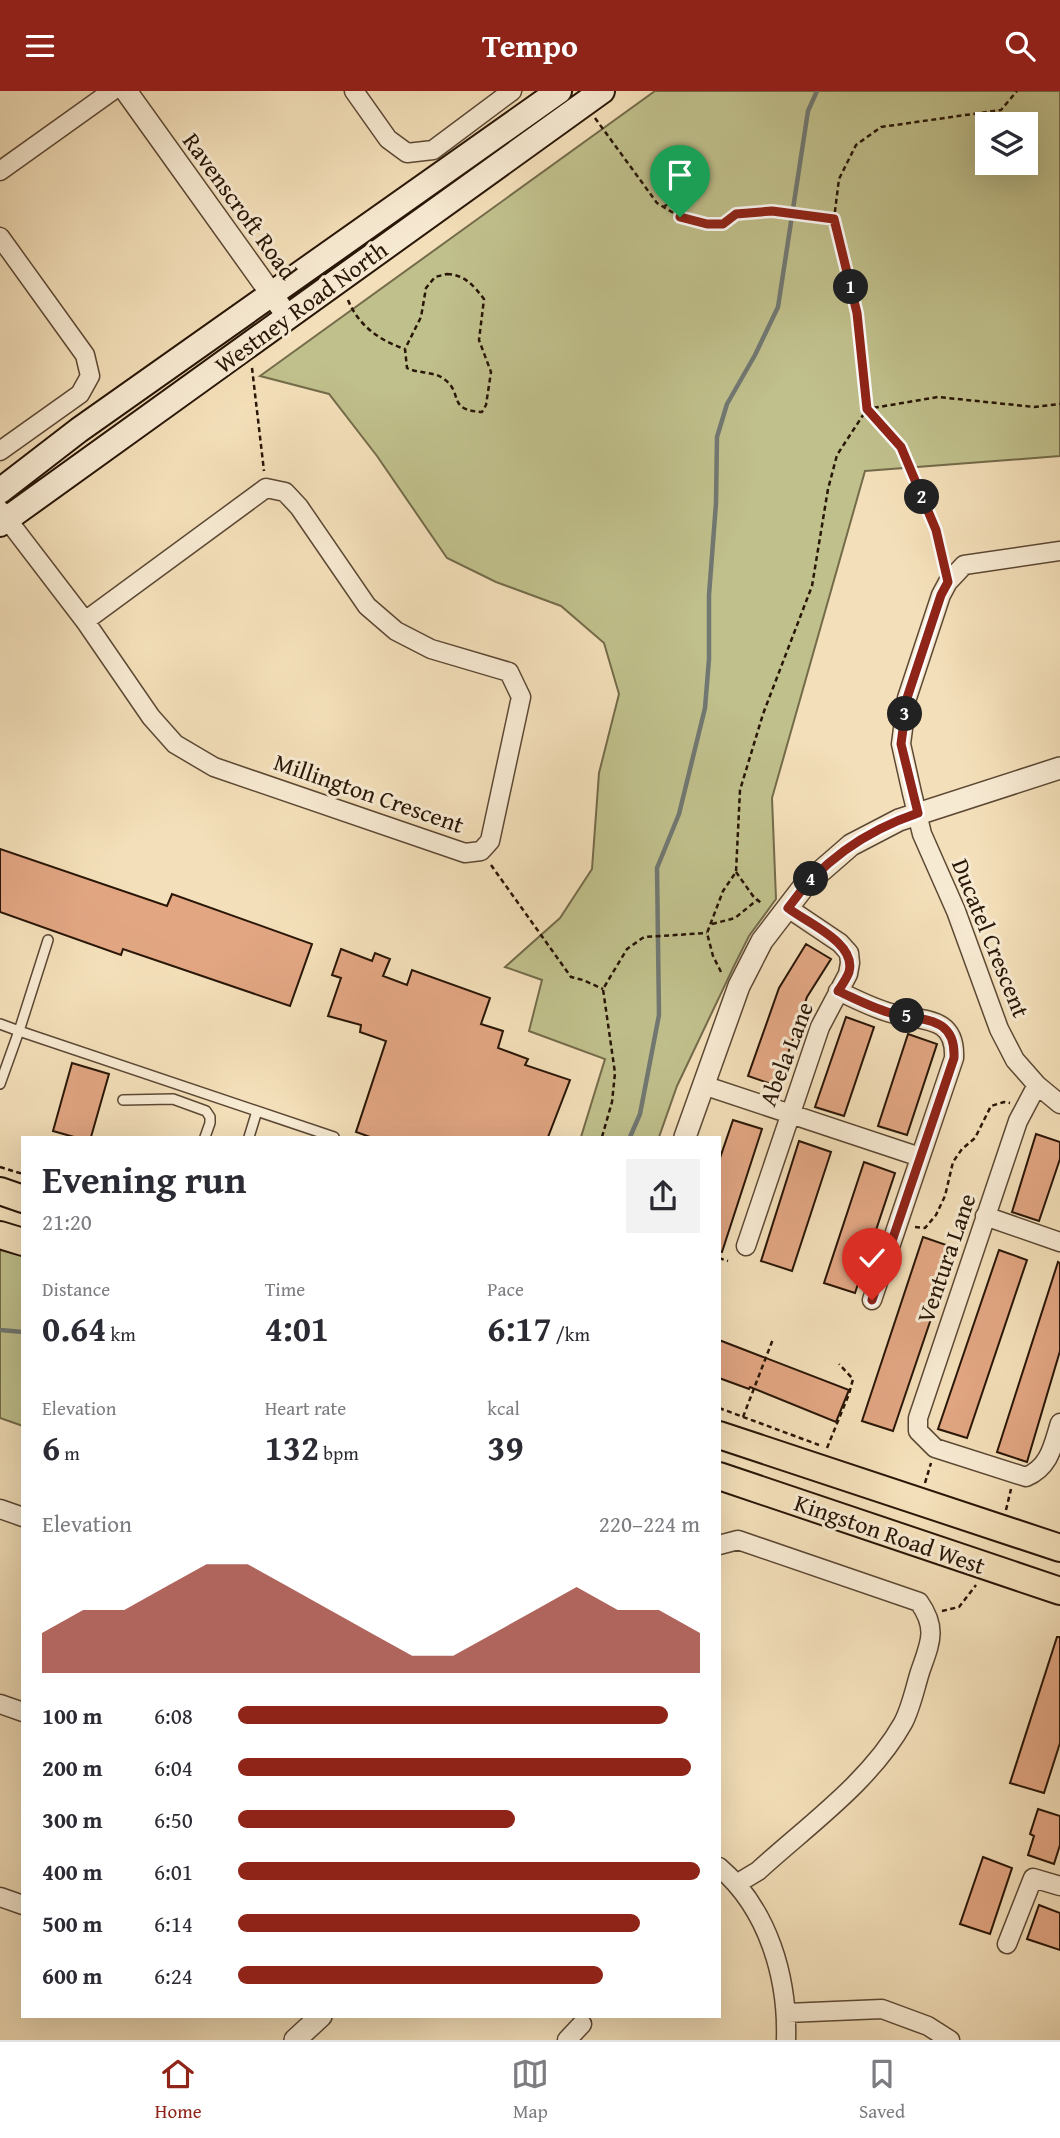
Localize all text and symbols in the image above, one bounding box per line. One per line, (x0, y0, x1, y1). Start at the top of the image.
text: Tempo (482, 22, 578, 69)
icon: menu (21, 27, 59, 65)
icon: search (1001, 27, 1039, 65)
map controls (975, 112, 1038, 175)
button: layers (975, 112, 1038, 175)
street label: Ravenscroft Road (175, 125, 306, 287)
pin (650, 145, 710, 217)
icon: arrive (661, 156, 699, 194)
street label: Westney Road North (207, 232, 395, 382)
pin: 1 (834, 269, 868, 305)
text: 1 (846, 272, 855, 300)
pin: 2 (904, 479, 940, 515)
text: 2 (917, 482, 926, 510)
pin: 3 (888, 697, 922, 731)
text: 3 (900, 699, 909, 727)
street label: Millington Crescent (269, 744, 469, 842)
street label: Ducatel Crescent (943, 853, 1039, 1023)
pin: 4 (794, 861, 828, 897)
text: 4 (806, 864, 815, 892)
street label: Abela Lane (750, 997, 822, 1111)
pin: 5 (890, 999, 925, 1033)
text: 5 (902, 1001, 911, 1029)
text: Evening run (42, 1151, 246, 1207)
button: share (626, 1159, 700, 1233)
street label: Ventura Lane (908, 1189, 984, 1327)
text: 21:20 (42, 1205, 92, 1238)
pin (842, 1228, 902, 1300)
icon: check (853, 1239, 891, 1277)
text: Distance (42, 1275, 110, 1303)
text: Time (265, 1275, 305, 1303)
text: Pace (487, 1275, 524, 1303)
text: 0.64 (42, 1303, 106, 1354)
text: 4:01 (265, 1303, 329, 1354)
text: 6:17 (487, 1303, 552, 1354)
text: km (106, 1320, 136, 1348)
text: /km (552, 1320, 590, 1348)
text: Elevation (42, 1394, 116, 1422)
text: Heart rate (265, 1394, 346, 1422)
text: kcal (487, 1394, 520, 1422)
text: 6 (42, 1422, 60, 1473)
text: 132 (265, 1422, 319, 1473)
text: 39 (487, 1422, 524, 1473)
text: m (60, 1439, 80, 1467)
text: bpm (319, 1439, 359, 1467)
street label: Kingston Road West (790, 1485, 991, 1583)
text: Elevation (42, 1507, 132, 1540)
text: 220–224 m (599, 1507, 700, 1540)
text: 100 m (42, 1699, 103, 1732)
text: 6:08 (154, 1699, 193, 1732)
text: 200 m (42, 1751, 103, 1784)
text: 6:04 (154, 1751, 193, 1784)
text: 300 m (42, 1803, 103, 1836)
text: 6:50 (154, 1803, 193, 1836)
text: 400 m (42, 1855, 103, 1888)
text: 6:01 (154, 1855, 193, 1888)
text: 500 m (42, 1907, 103, 1940)
text: 6:14 (154, 1907, 193, 1940)
text: 600 m (42, 1959, 103, 1992)
text: 6:24 (154, 1959, 193, 1992)
tab: Home (155, 2055, 202, 2125)
tab: Map (511, 2055, 549, 2125)
tab: Saved (859, 2055, 905, 2125)

